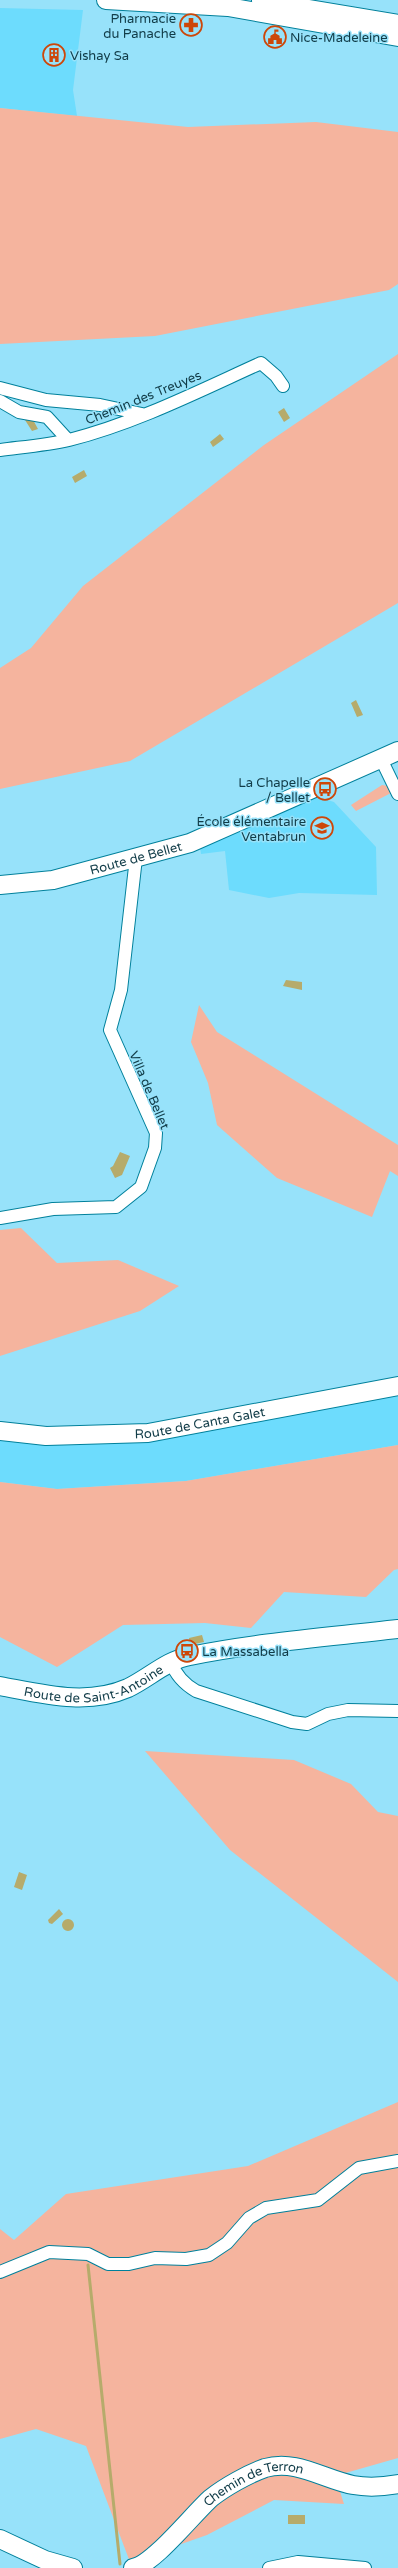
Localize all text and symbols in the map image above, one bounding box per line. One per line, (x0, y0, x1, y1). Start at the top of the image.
place label: Pharmacie du Panache (103, 11, 176, 42)
pharmacy icon: Pharmacie du Panache (178, 12, 204, 38)
public building icon: Nice-Madeleine (262, 24, 288, 50)
place label: Nice-Madeleine (290, 30, 388, 46)
building icon: Vishay Sa (41, 42, 67, 68)
place label: Vishay Sa (70, 48, 129, 64)
street label: Chemin des Treuyes (83, 367, 204, 429)
place label: La Chapelle / Bellet (238, 775, 310, 806)
bus stop icon: La Chapelle / Bellet (312, 776, 338, 802)
place label: École élémentaire Ventabrun (196, 814, 306, 845)
school or university icon: École élémentaire Ventabrun (309, 815, 335, 841)
street label: Route de Bellet (88, 839, 184, 879)
street label: Villa de Bellet (125, 1049, 173, 1132)
street label: Route de Canta Galet (134, 1404, 266, 1442)
bus stop icon: La Massabella (174, 1638, 200, 1664)
place label: La Massabella (202, 1644, 289, 1660)
street label: Route de Saint-Antoine (22, 1662, 166, 1706)
street label: Chemin de Terron (200, 2459, 305, 2510)

